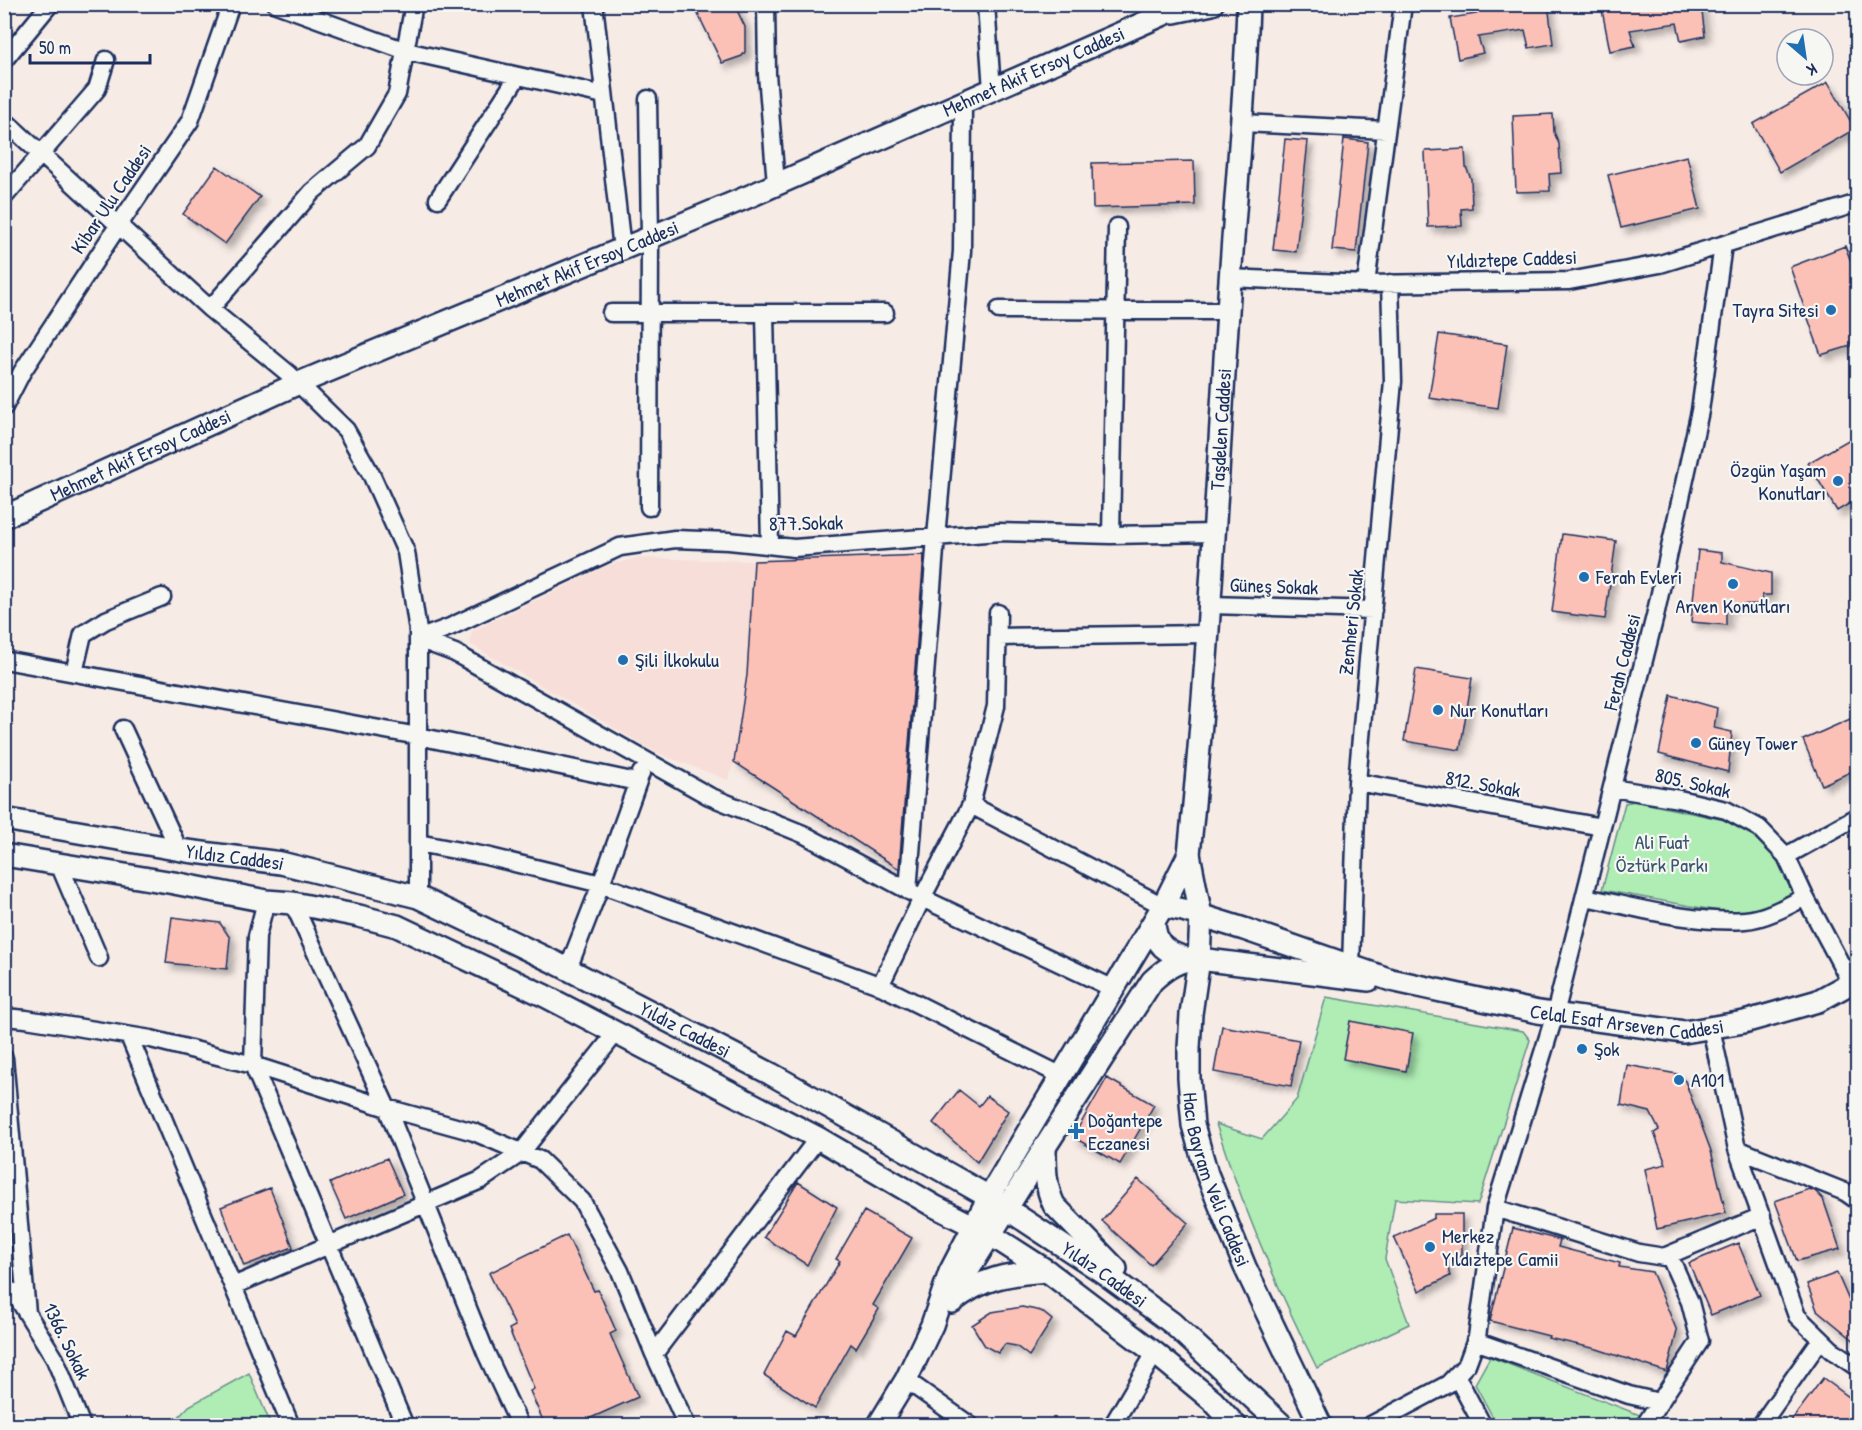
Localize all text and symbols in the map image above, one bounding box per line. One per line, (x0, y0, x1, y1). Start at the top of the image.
street label: Mehmet Akif Ersoy Caddesi (938, 19, 1128, 123)
scale bar (30, 27, 150, 65)
north arrow (1775, 27, 1835, 87)
text: 50 m (39, 35, 71, 60)
text: K (1803, 58, 1821, 82)
street label: Kibar Ulu Caddesi (64, 139, 157, 259)
street label: Mehmet Akif Ersoy Caddesi (491, 213, 683, 313)
street label: Yıldıztepe Caddesi (1447, 243, 1577, 274)
place label: Tayra Sitesi (1733, 296, 1819, 323)
marker: Tayra Sitesi (1824, 303, 1838, 317)
street label: Taşdelen Caddesi (1203, 367, 1237, 491)
street label: Mehmet Akif Ersoy Caddesi (46, 402, 235, 507)
place label: Özgün Yaşam Konutları (1730, 456, 1826, 506)
marker: Özgün Yaşam Konutları (1831, 474, 1845, 488)
street label: 877.Sokak (769, 508, 843, 537)
place label: Ferah Evleri (1595, 563, 1682, 590)
street label: Zemheri Sokak (1332, 568, 1369, 676)
street label: Güneş Sokak (1229, 570, 1319, 601)
marker: Ferah Evleri (1577, 570, 1591, 584)
marker: Arven Konutları (1726, 577, 1740, 591)
place label: Arven Konutları (1676, 592, 1790, 619)
street label: Ferah Caddesi (1596, 611, 1647, 714)
place label: Şili İlkokulu (635, 646, 719, 673)
marker: Şili İlkokulu (616, 653, 630, 667)
place label: Nur Konutları (1450, 696, 1549, 723)
marker: Nur Konutları (1431, 703, 1445, 717)
place label: Güney Tower (1708, 729, 1798, 756)
marker: Güney Tower (1689, 736, 1703, 750)
street label: 805. Sokak (1653, 761, 1733, 804)
street label: 812. Sokak (1443, 764, 1523, 803)
park label: Ali Fuat Öztürk Parkı (1615, 828, 1709, 878)
street label: Yıldız Caddesi (184, 837, 287, 876)
street label: Yıldız Caddesi (635, 995, 735, 1064)
street label: Celal Esat Arseven Caddesi (1527, 997, 1726, 1045)
place label: Şok (1594, 1035, 1620, 1062)
marker: Şok (1575, 1042, 1589, 1056)
place label: A101 (1691, 1066, 1724, 1093)
marker: A101 (1672, 1073, 1686, 1087)
street label: Hacı Bayram Veli Caddesi (1177, 1091, 1257, 1270)
place label: Doğantepe Eczanesi (1088, 1106, 1163, 1156)
marker: Doğantepe Eczanesi (1069, 1124, 1083, 1138)
place label: Merkez Yıldıztepe Camii (1442, 1222, 1559, 1272)
street label: Yıldız Caddesi (1057, 1235, 1153, 1313)
marker: Merkez Yıldıztepe Camii (1423, 1240, 1437, 1254)
street label: 1366. Sokak (37, 1298, 98, 1384)

